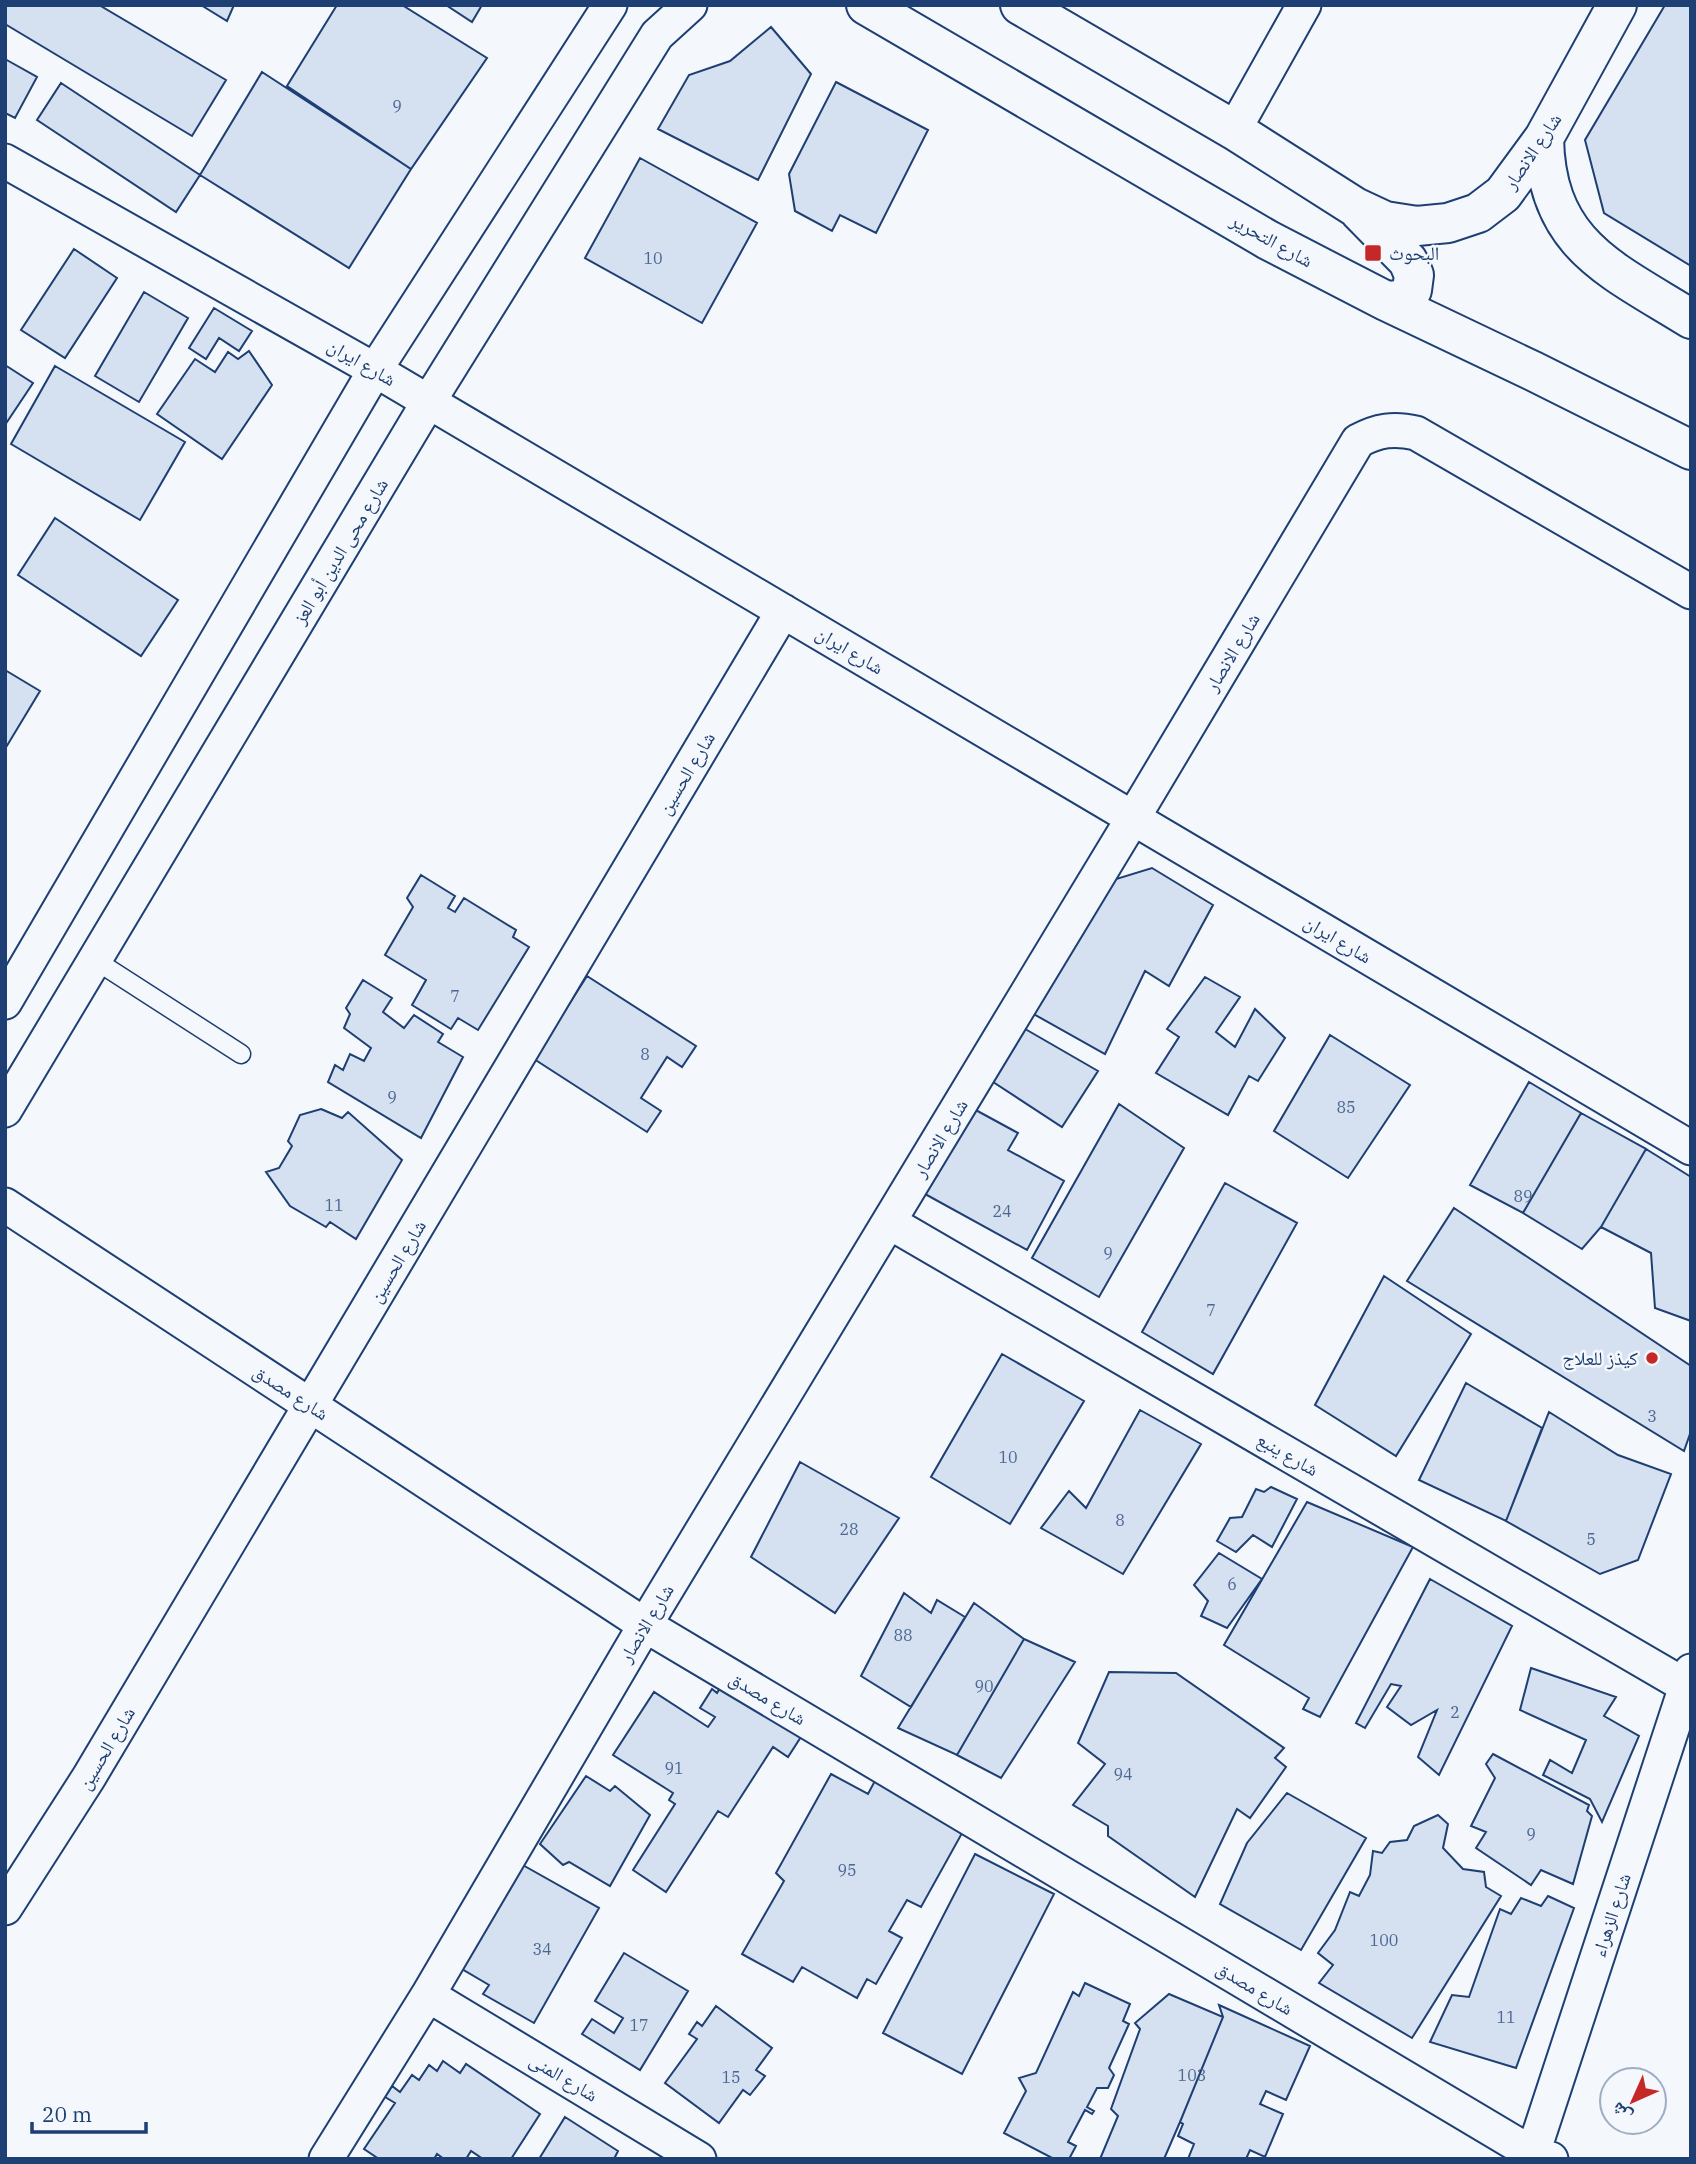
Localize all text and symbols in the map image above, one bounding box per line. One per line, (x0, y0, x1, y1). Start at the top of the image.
house number: 9 (392, 96, 402, 116)
street label: شارع الانصار (1497, 108, 1566, 195)
street label: شارع التحرير (1226, 207, 1317, 272)
place label: البحوث (1389, 241, 1439, 265)
marker: البحوث (1363, 243, 1383, 263)
house number: 10 (643, 248, 663, 268)
street label: شارع ايران (324, 333, 400, 391)
street label: شارع محى الدين أبو العز (286, 474, 393, 629)
street label: شارع الانصار (1199, 609, 1265, 696)
street label: شارع ايران (812, 620, 888, 680)
street label: شارع الحسين (652, 727, 720, 819)
street label: شارع ايران (1300, 909, 1376, 969)
house number: 7 (450, 986, 460, 1006)
house number: 8 (640, 1044, 650, 1064)
house number: 9 (387, 1087, 397, 1107)
street label: شارع الانصار (907, 1095, 973, 1182)
house number: 85 (1336, 1097, 1356, 1117)
house number: 89 (1513, 1186, 1533, 1206)
house number: 11 (324, 1195, 344, 1215)
house number: 24 (992, 1201, 1012, 1221)
street label: شارع الحسين (363, 1215, 431, 1307)
house number: 9 (1103, 1243, 1113, 1263)
house number: 7 (1206, 1300, 1216, 1320)
place label: كيذز للعلاج (1562, 1346, 1638, 1370)
marker: كيذز للعلاج (1644, 1350, 1660, 1366)
street label: شارع مصدق (249, 1359, 333, 1425)
house number: 3 (1647, 1406, 1657, 1426)
street label: شارع ينبع (1252, 1427, 1323, 1482)
house number: 10 (998, 1447, 1018, 1467)
house number: 8 (1115, 1510, 1125, 1530)
house number: 28 (839, 1519, 859, 1539)
house number: 5 (1586, 1529, 1596, 1549)
house number: 6 (1227, 1574, 1237, 1594)
street label: شارع الانصار (613, 1580, 679, 1667)
house number: 88 (893, 1625, 913, 1645)
street label: شارع مصدق (725, 1666, 811, 1730)
house number: 90 (974, 1676, 994, 1696)
street label: شارع الحسين (72, 1702, 140, 1794)
house number: 2 (1450, 1702, 1460, 1722)
house number: 91 (664, 1758, 684, 1778)
house number: 94 (1113, 1764, 1133, 1784)
house number: 9 (1526, 1824, 1536, 1844)
house number: 95 (837, 1860, 857, 1880)
street label: شارع الزهراء (1586, 1870, 1636, 1960)
house number: 100 (1370, 1930, 1398, 1950)
house number: 34 (532, 1939, 552, 1959)
street label: شارع مصدق (1212, 1956, 1298, 2020)
house number: 11 (1496, 2007, 1516, 2027)
house number: 17 (629, 2015, 649, 2035)
street label: شارع المنى (525, 2047, 603, 2107)
house number: 103 (1178, 2065, 1206, 2085)
north arrow (1598, 2066, 1668, 2136)
house number: 15 (721, 2067, 741, 2087)
scale bar (32, 2090, 145, 2134)
text: ش (1605, 2097, 1637, 2129)
text: 20 m (42, 2100, 92, 2128)

